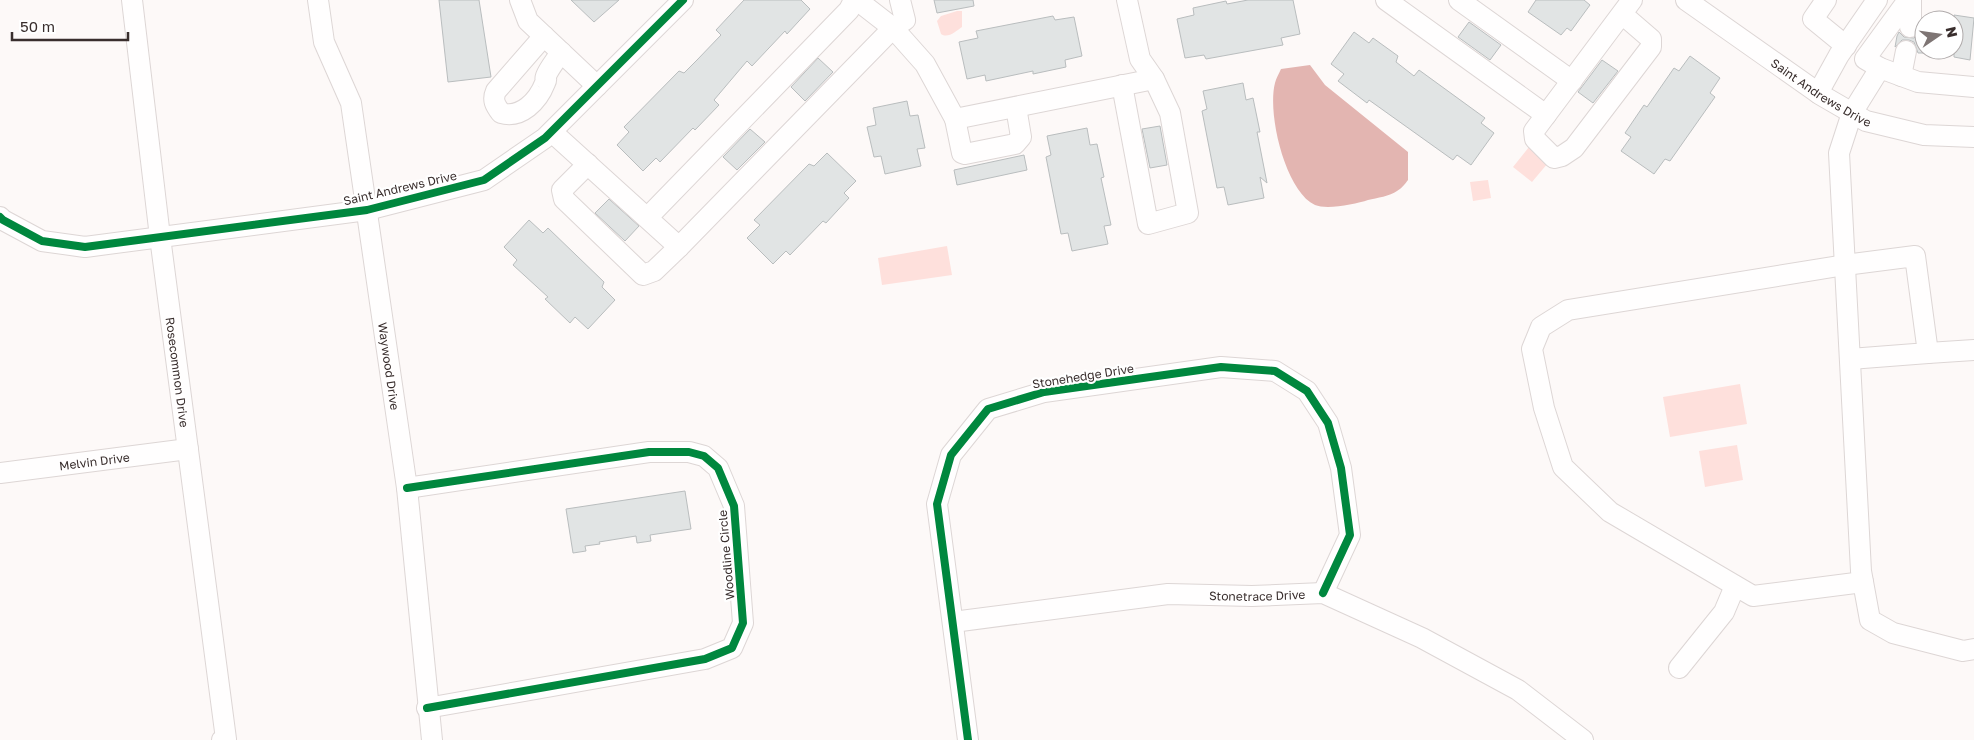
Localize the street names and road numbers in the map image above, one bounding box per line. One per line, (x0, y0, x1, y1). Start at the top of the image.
street label: Saint Andrews Drive (1768, 55, 1873, 129)
street label: Saint Andrews Drive (342, 168, 458, 208)
street label: Rosecommon Drive (163, 316, 192, 428)
street label: Waywood Drive (375, 321, 403, 411)
street label: Stonehedge Drive (1031, 361, 1135, 391)
street label: Melvin Drive (58, 449, 130, 473)
street label: Woodline Circle (715, 509, 737, 601)
street label: Stonetrace Drive (1209, 586, 1306, 604)

